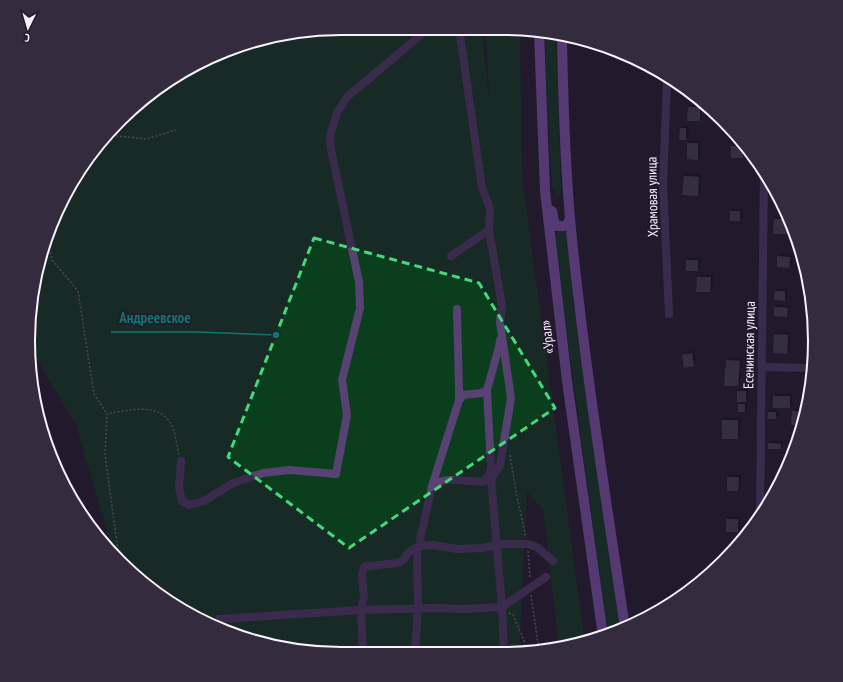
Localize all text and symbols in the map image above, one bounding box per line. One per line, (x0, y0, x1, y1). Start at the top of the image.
north arrow (8, 8, 48, 48)
text: С (24, 31, 30, 45)
street label: Храмовая улица (642, 157, 662, 237)
street label: Есенинская улица (739, 301, 759, 389)
callout: Андреевское (111, 305, 198, 332)
text: Андреевское (118, 308, 191, 327)
street label: «Урал» (536, 319, 558, 355)

